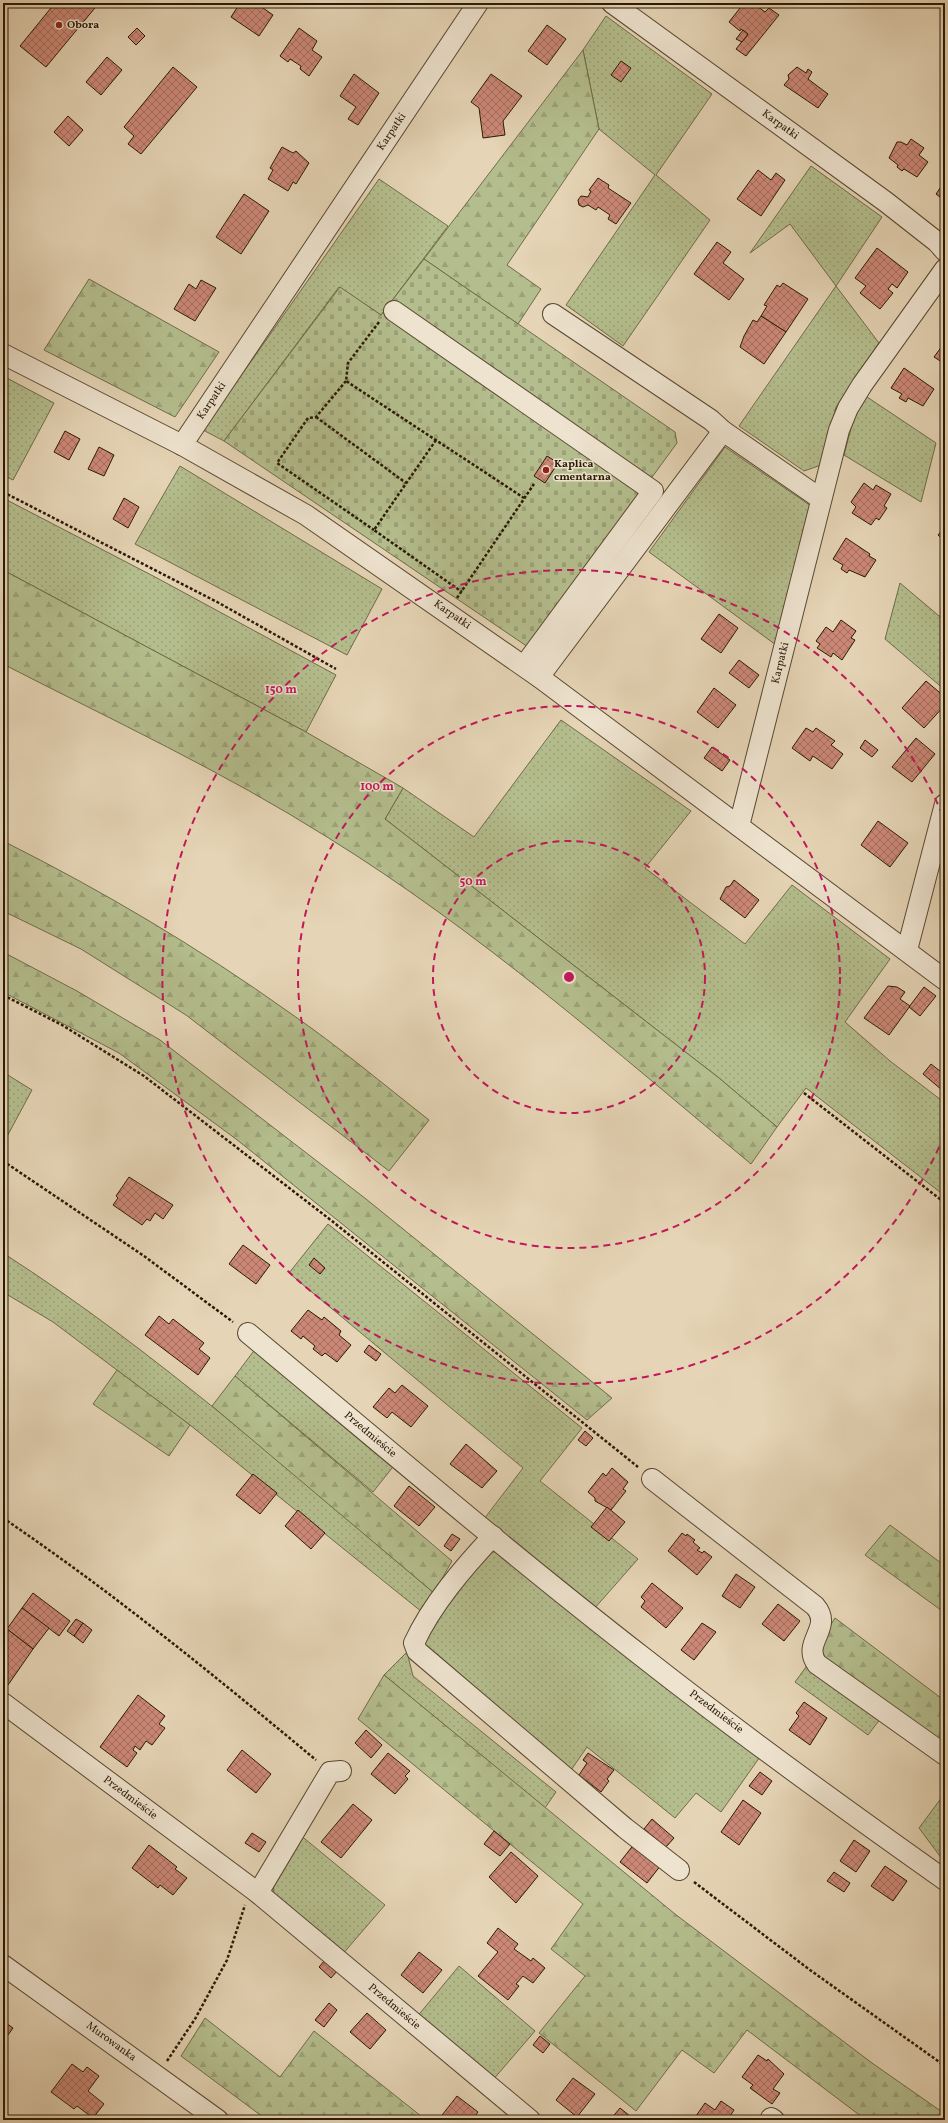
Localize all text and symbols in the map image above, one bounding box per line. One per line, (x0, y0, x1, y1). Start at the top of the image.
place label: Obora (67, 18, 99, 33)
marker: Obora (54, 20, 64, 30)
street label: Karpatki (758, 106, 802, 144)
street label: Karpatki (374, 110, 410, 154)
street label: Karpatki (194, 379, 230, 423)
place label: Kaplica cmentarna (554, 457, 611, 485)
marker: Kaplica cmentarna (541, 465, 551, 475)
street label: Karpatki (430, 597, 474, 633)
street label: Karpatki (769, 641, 793, 685)
text: 150 m (265, 682, 297, 698)
text: 100 m (360, 779, 394, 795)
text: 50 m (459, 874, 487, 890)
centre of rings (562, 970, 576, 984)
street label: Przedmieście (341, 1409, 399, 1461)
street label: Przedmieście (686, 1687, 746, 1737)
street label: Przedmieście (100, 1773, 160, 1823)
street label: Przedmieście (365, 1981, 423, 2033)
street label: Murowanka (83, 2019, 140, 2066)

